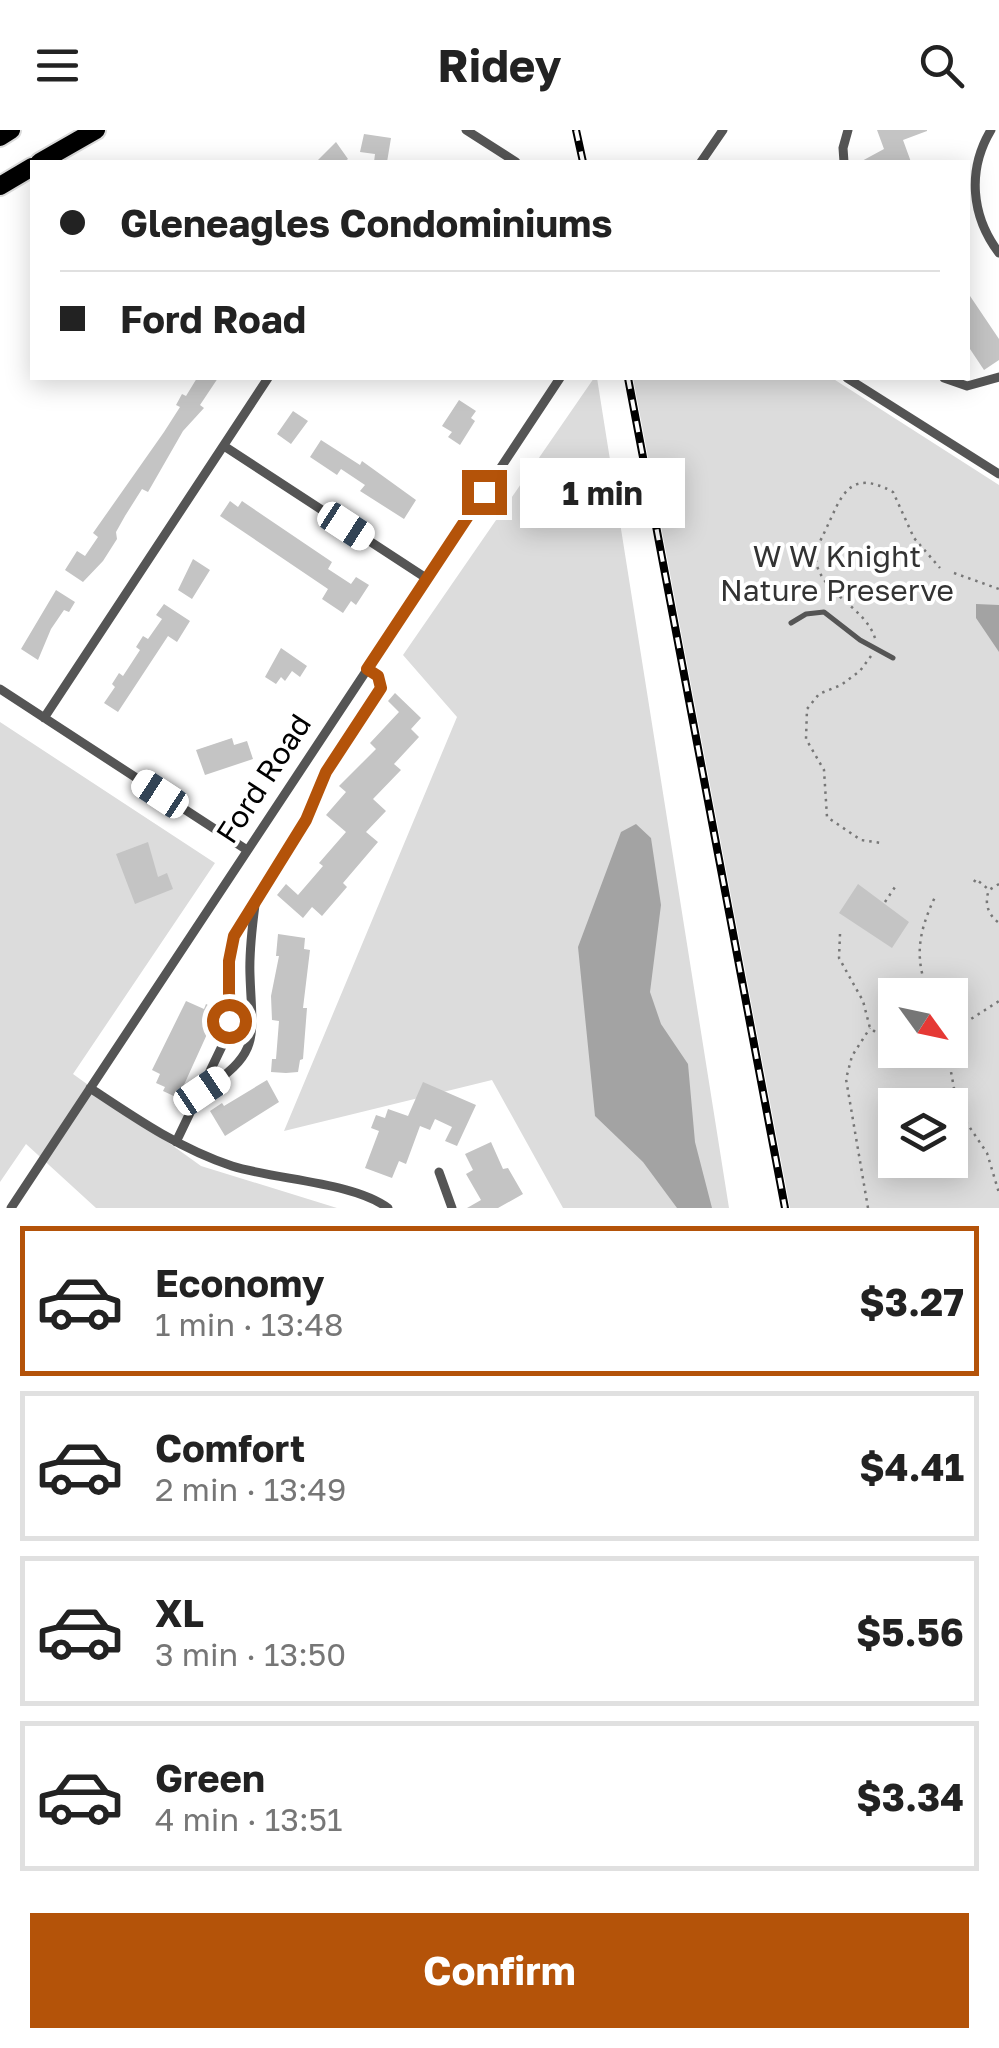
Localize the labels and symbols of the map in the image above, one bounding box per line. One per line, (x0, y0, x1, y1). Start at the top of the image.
callout: 1 min (519, 457, 684, 527)
route end (462, 470, 507, 515)
car (313, 497, 379, 555)
park label: W W Knight Nature Preserve (720, 538, 954, 608)
street label: Ford Road (208, 707, 318, 850)
car (127, 765, 193, 823)
north arrow (878, 978, 968, 1068)
route start (207, 999, 252, 1044)
car (169, 1062, 235, 1120)

